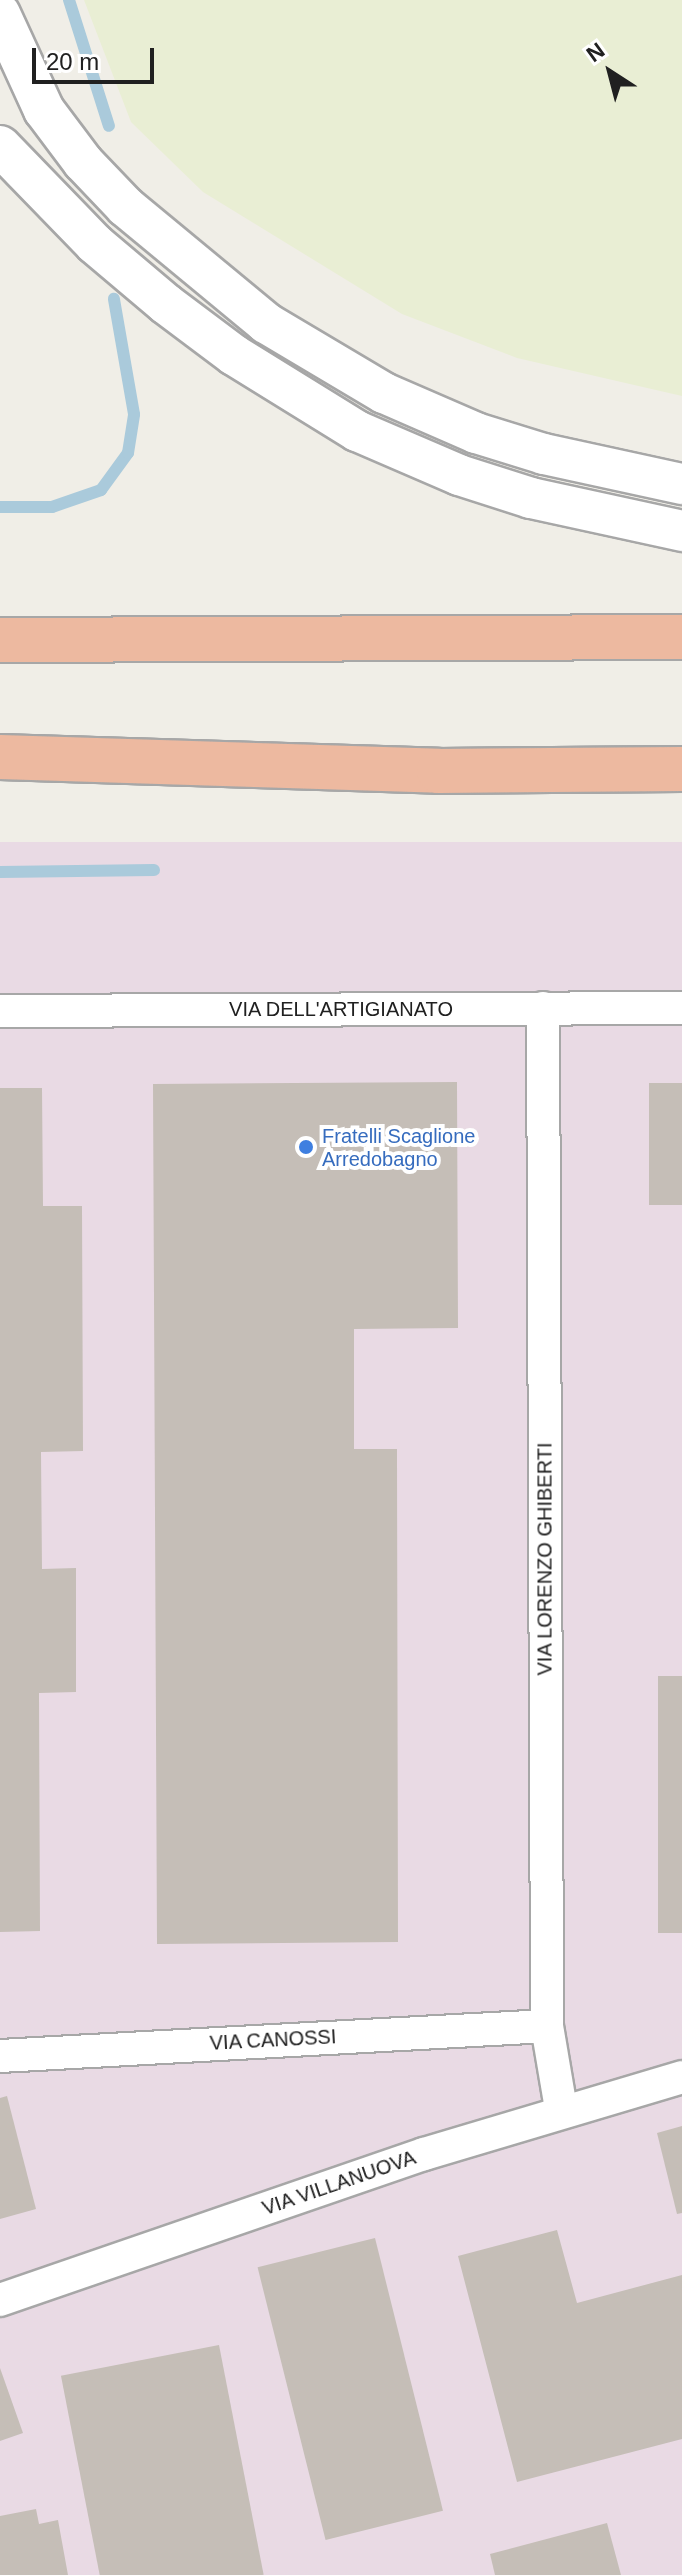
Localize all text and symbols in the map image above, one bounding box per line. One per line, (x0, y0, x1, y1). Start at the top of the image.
scale bar (36, 32, 158, 82)
north arrow (570, 32, 650, 112)
text: N (582, 37, 609, 67)
text: 20 m (46, 48, 99, 75)
street label: VIA DELL'ARTIGIANATO (228, 997, 454, 1021)
place label: Fratelli Scaglione Arredobagno (322, 1124, 475, 1171)
marker: Fratelli Scaglione Arredobagno (297, 1138, 315, 1156)
street label: VIA LORENZO GHIBERTI (533, 1442, 557, 1676)
street label: VIA CANOSSI (209, 2025, 337, 2055)
street label: VIA VILLANUOVA (259, 2145, 419, 2221)

